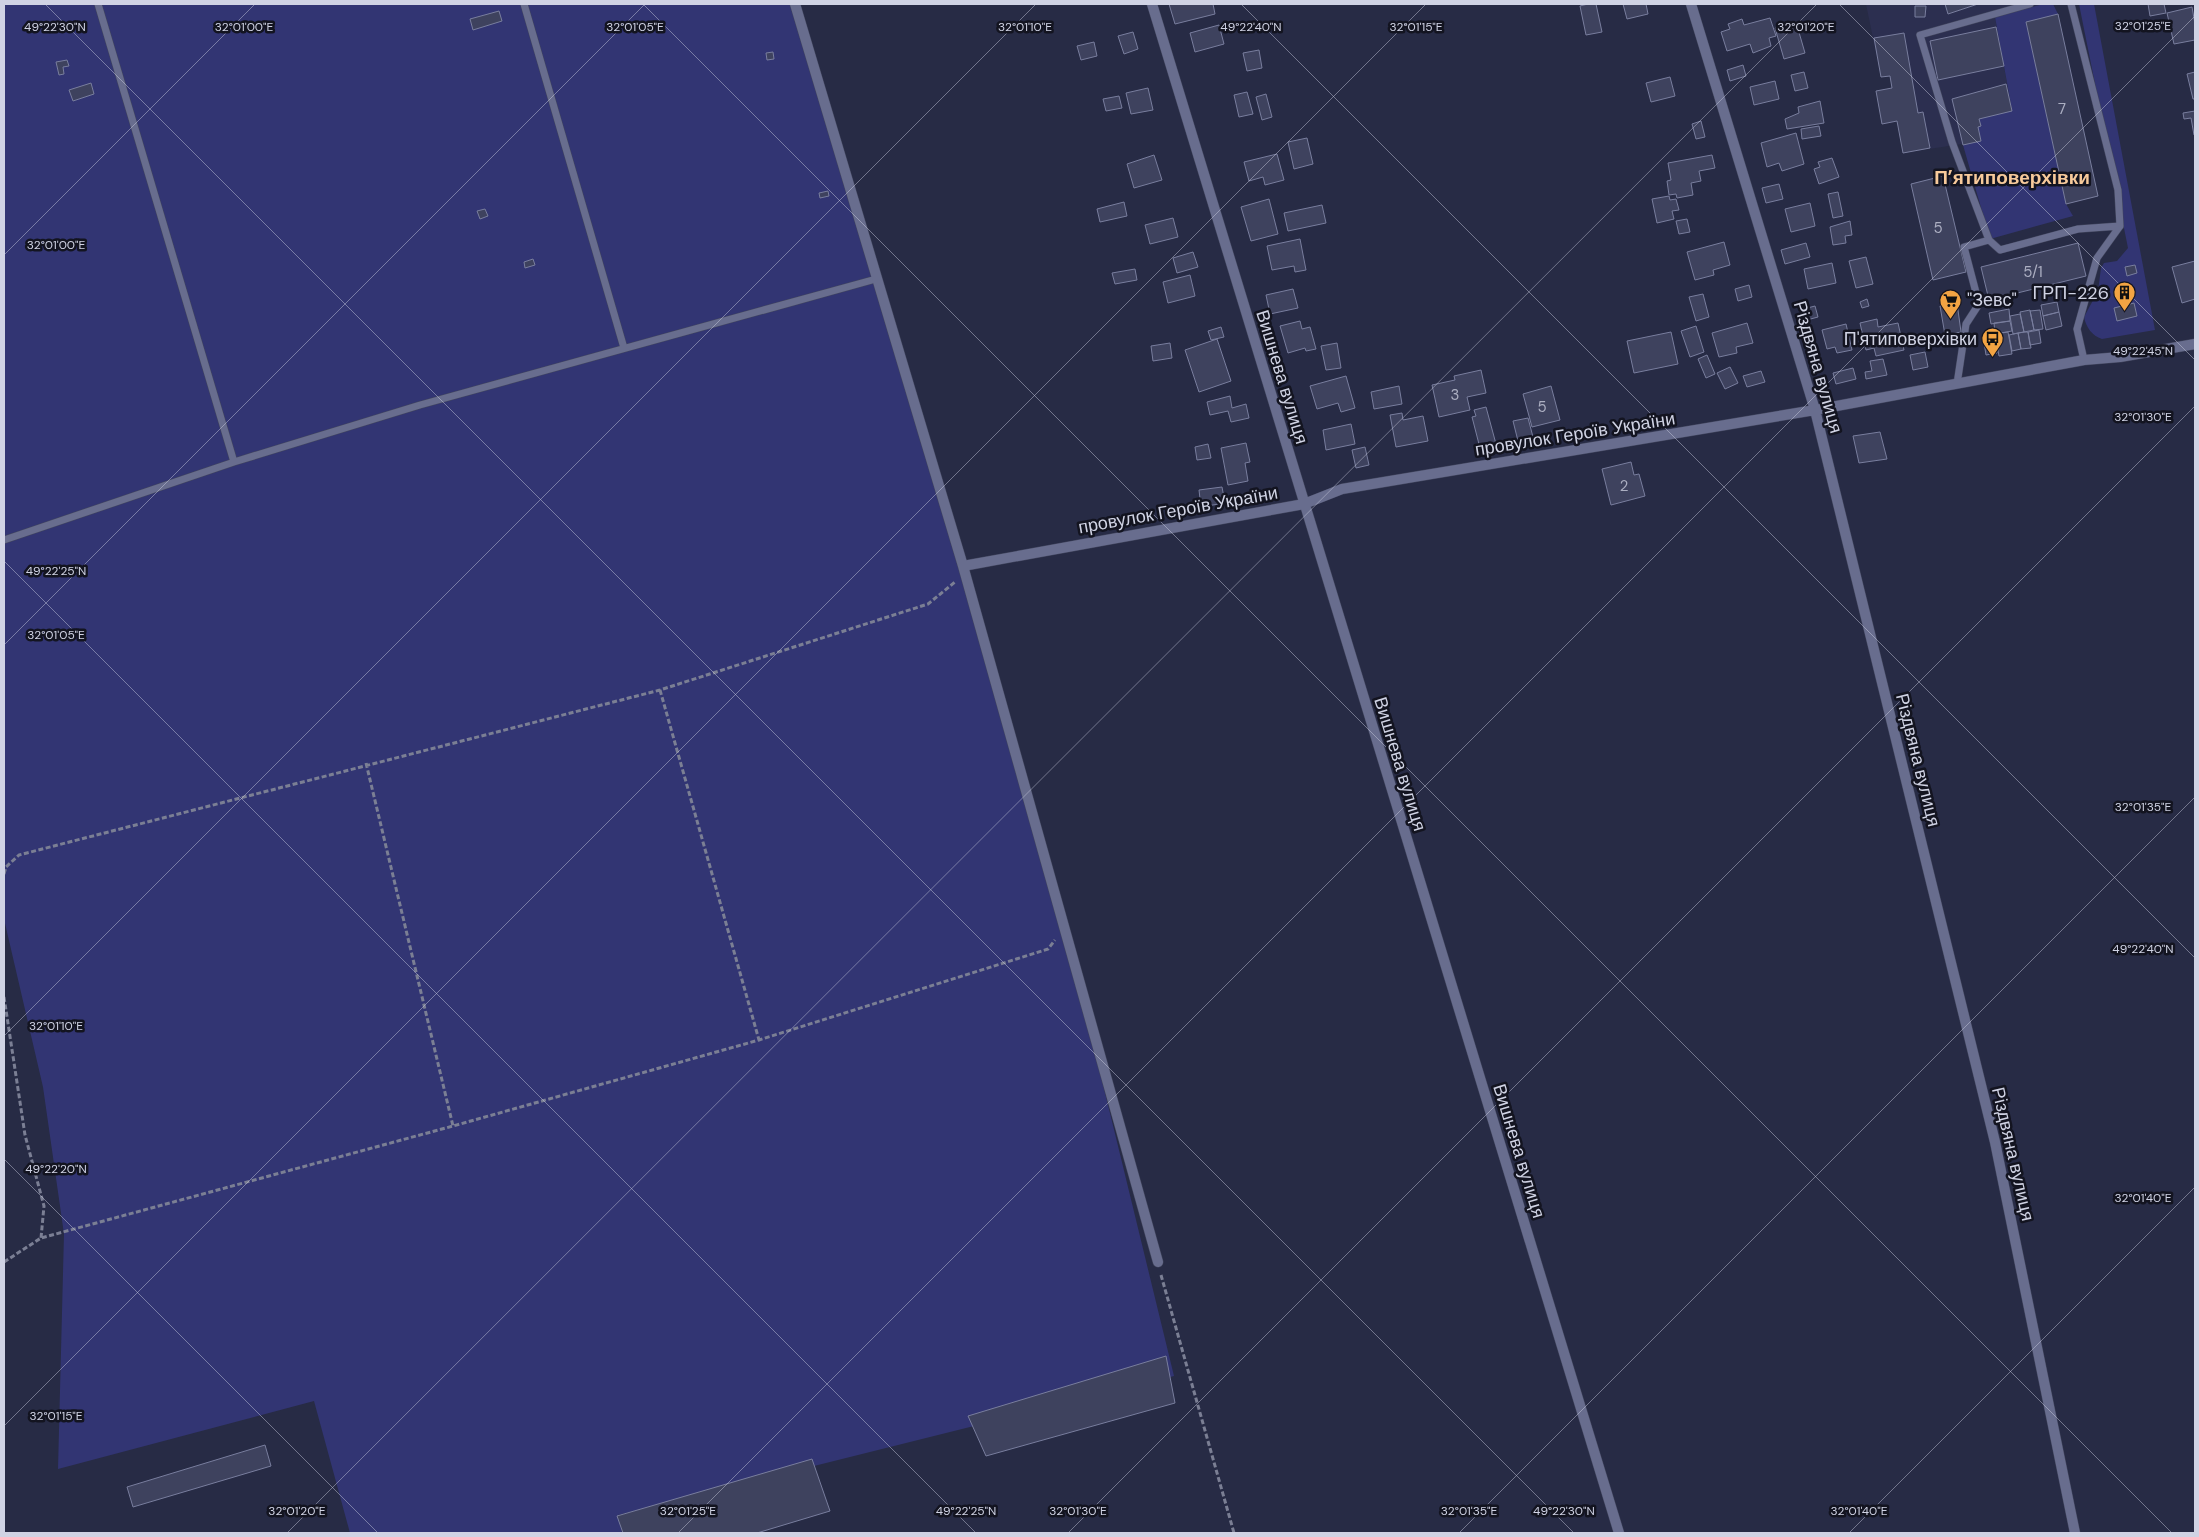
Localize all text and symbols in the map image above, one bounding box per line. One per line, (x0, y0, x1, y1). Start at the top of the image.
text: 32°01'25"E (2115, 18, 2171, 34)
text: 49°22'30"N (24, 19, 86, 35)
text: 32°01'00"E (215, 19, 274, 35)
text: 32°01'05"E (606, 19, 664, 35)
text: 32°01'10"E (998, 19, 1052, 35)
text: 49°22'40"N (1220, 19, 1282, 35)
text: 32°01'15"E (1389, 19, 1443, 35)
text: 32°01'20"E (1777, 19, 1835, 35)
house number: 7 (2058, 99, 2066, 119)
district label: П’ятиповерхівки (1934, 165, 2090, 190)
house number: 5 (1933, 218, 1943, 238)
text: 32°01'00"E (27, 237, 86, 253)
house number: 5/1 (2023, 262, 2043, 282)
place label: ГРП-226 (2033, 281, 2109, 305)
building icon: ГРП-226 (2113, 281, 2137, 312)
supermarket icon: "Зевс" (1939, 288, 1963, 319)
place label: "Зевс" (1967, 288, 2017, 312)
street label: Різдвяна вулиця (1788, 298, 1848, 436)
street label: Вишнева вулиця (1250, 307, 1314, 447)
place label: П'ятиповерхівки (1844, 327, 1977, 351)
bus stop icon: П'ятиповерхівки (1981, 327, 2005, 358)
text: 49°22'45"N (2113, 343, 2173, 359)
house number: 3 (1451, 385, 1459, 405)
house number: 5 (1537, 397, 1547, 417)
street label: провулок Героїв України (1473, 406, 1677, 462)
text: 32°01'30"E (2114, 409, 2172, 425)
house number: 2 (1620, 476, 1628, 496)
street label: провулок Героїв України (1076, 481, 1280, 539)
text: 49°22'25"N (26, 563, 86, 579)
text: 32°01'05"E (27, 627, 85, 643)
street label: Різдвяна вулиця (1890, 691, 1946, 829)
street label: Вишнева вулиця (1368, 694, 1432, 834)
text: 32°01'35"E (2115, 799, 2171, 815)
text: 49°22'40"N (2112, 941, 2174, 957)
text: 32°01'10"E (29, 1018, 83, 1034)
street label: Вишнева вулиця (1487, 1081, 1551, 1221)
street label: Різдвяна вулиця (1986, 1085, 2040, 1223)
text: 49°22'20"N (25, 1161, 87, 1177)
text: 32°01'40"E (2114, 1190, 2172, 1206)
text: 32°01'15"E (29, 1408, 83, 1424)
text: 32°01'20"E (268, 1503, 326, 1519)
text: 32°01'25"E (660, 1503, 716, 1519)
text: 49°22'25"N (936, 1503, 996, 1519)
text: 32°01'30"E (1049, 1503, 1107, 1519)
text: 32°01'35"E (1441, 1503, 1497, 1519)
text: 49°22'30"N (1533, 1503, 1595, 1519)
text: 32°01'40"E (1830, 1503, 1888, 1519)

